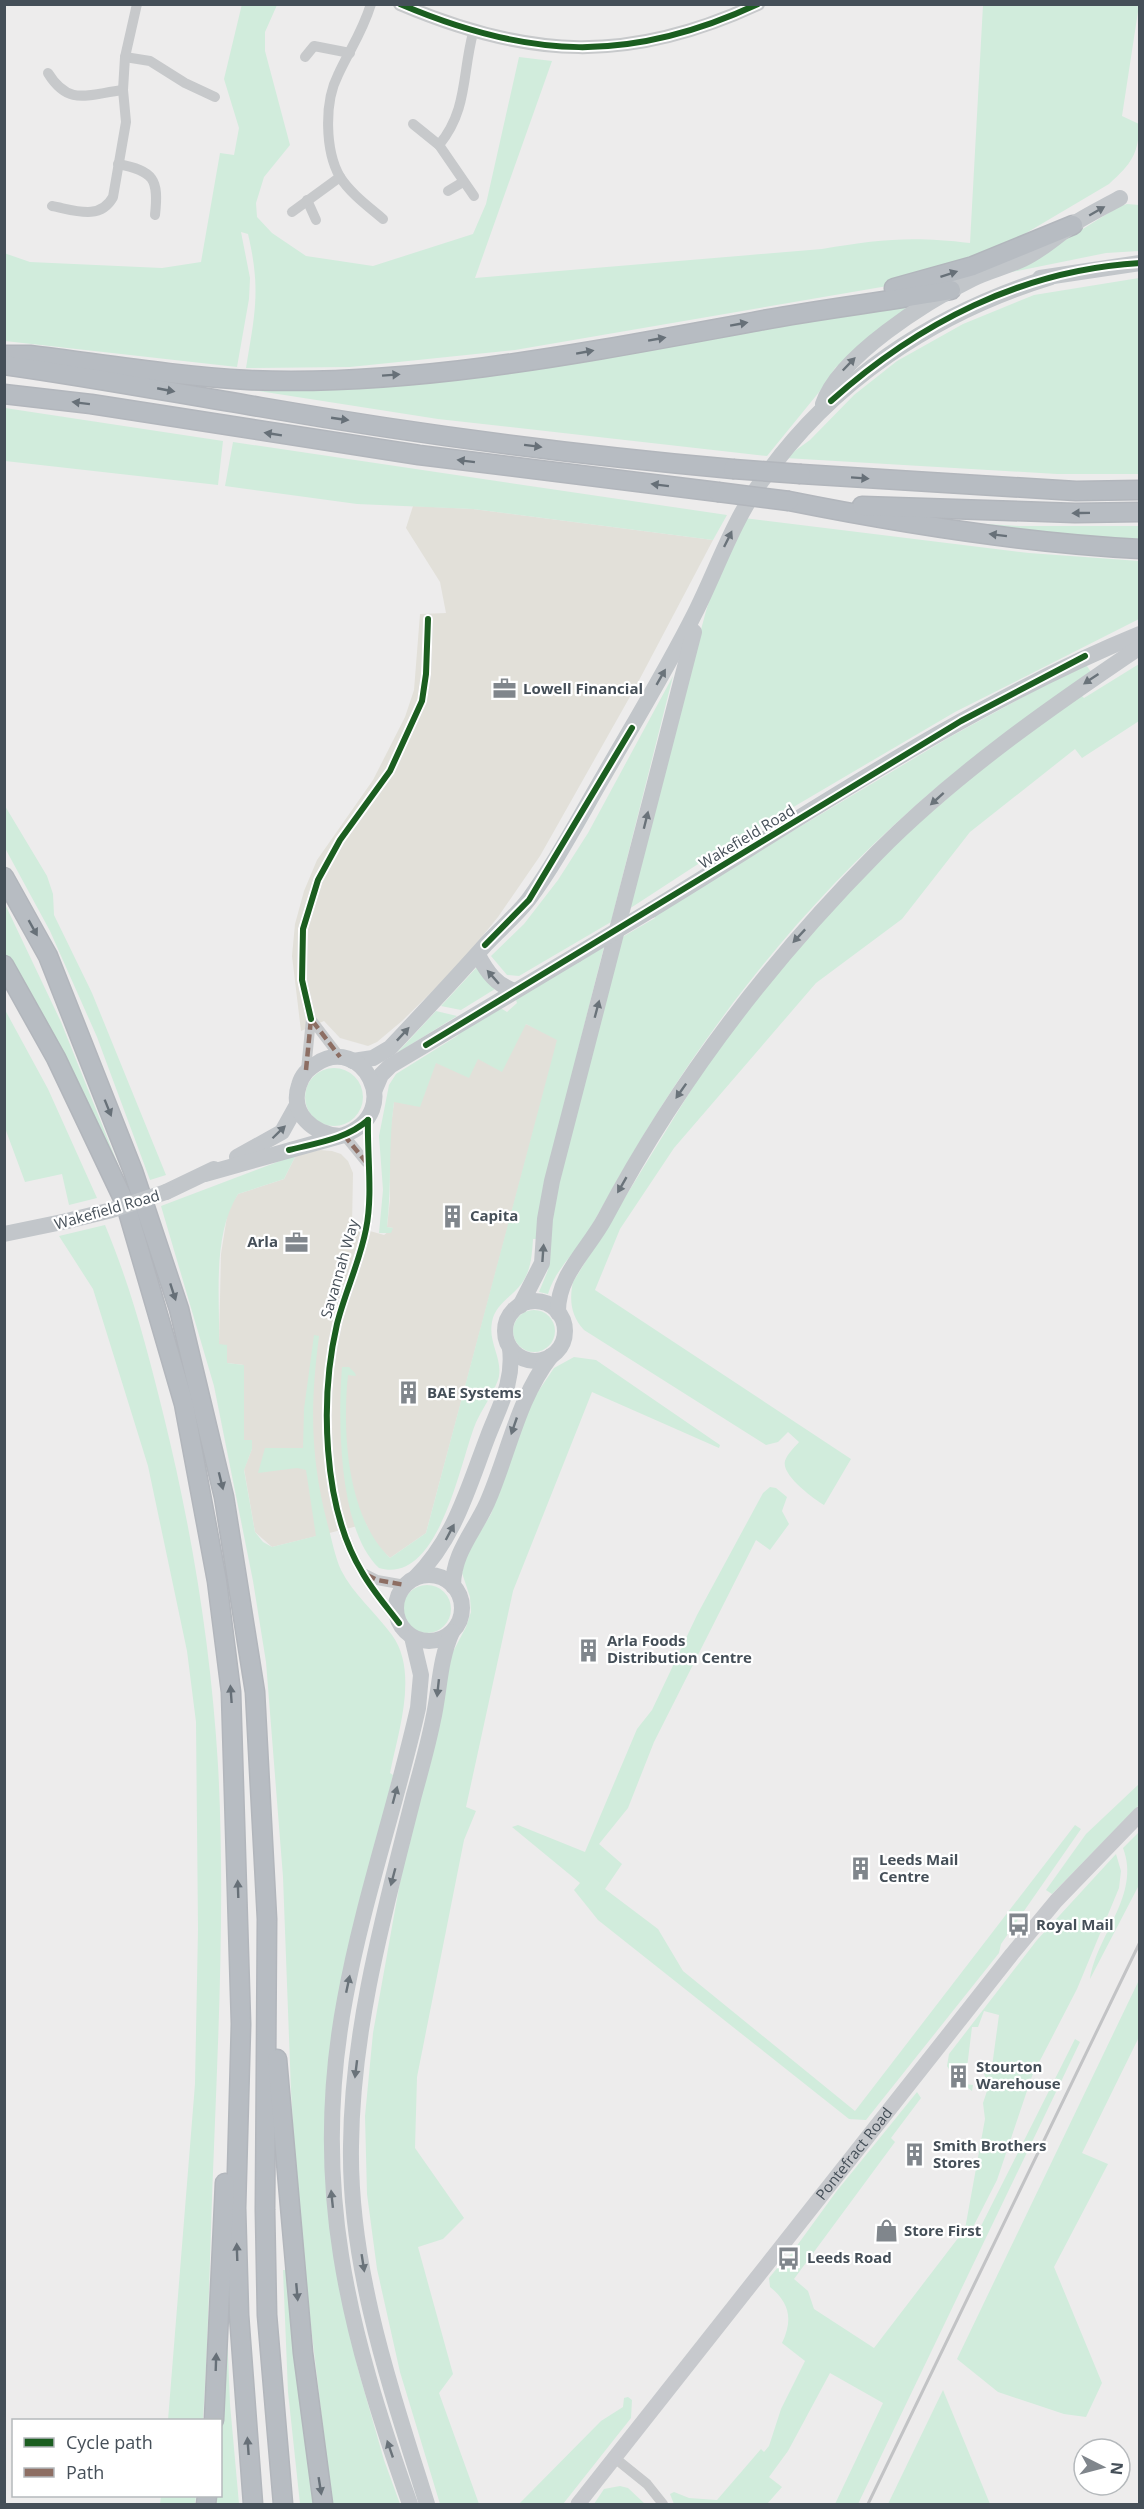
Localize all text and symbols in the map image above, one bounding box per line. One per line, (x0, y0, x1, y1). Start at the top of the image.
one-way arrow (1089, 206, 1106, 216)
one-way arrow (940, 269, 958, 278)
one-way arrow (729, 319, 748, 328)
one-way arrow (648, 334, 667, 343)
one-way arrow (576, 347, 595, 356)
one-way arrow (842, 357, 856, 372)
one-way arrow (382, 370, 401, 379)
one-way arrow (157, 386, 176, 395)
one-way arrow (71, 398, 90, 408)
one-way arrow (330, 415, 349, 424)
one-way arrow (264, 429, 283, 438)
one-way arrow (523, 442, 542, 451)
one-way arrow (457, 457, 476, 466)
one-way arrow (850, 474, 869, 483)
one-way arrow (650, 481, 669, 490)
one-way arrow (1072, 508, 1091, 518)
one-way arrow (723, 530, 732, 547)
one-way arrow (988, 530, 1007, 540)
one-way arrow (656, 669, 667, 685)
one-way arrow (1083, 674, 1099, 685)
office icon: Lowell Financial (492, 676, 518, 702)
place label: Lowell Financial (523, 678, 643, 698)
one-way arrow (930, 792, 945, 806)
street label: Wakefield Road (695, 800, 798, 873)
one-way arrow (641, 811, 651, 829)
one-way arrow (28, 920, 38, 937)
one-way arrow (793, 929, 807, 943)
one-way arrow (487, 970, 500, 985)
one-way arrow (592, 999, 602, 1018)
one-way arrow (396, 1027, 410, 1042)
one-way arrow (675, 1083, 687, 1099)
one-way arrow (104, 1099, 114, 1117)
one-way arrow (271, 1125, 286, 1139)
one-way arrow (617, 1177, 627, 1194)
street label: Wakefield Road (52, 1184, 162, 1234)
building icon: Capita (439, 1203, 465, 1229)
place label: Capita (470, 1205, 518, 1225)
street label: Savannah Way (315, 1217, 363, 1320)
office icon: Arla (283, 1229, 309, 1255)
place label: Arla (247, 1231, 278, 1251)
one-way arrow (538, 1243, 547, 1262)
one-way arrow (169, 1283, 179, 1301)
building icon: BAE Systems (396, 1380, 422, 1406)
place label: BAE Systems (427, 1382, 522, 1402)
one-way arrow (509, 1417, 518, 1435)
one-way arrow (216, 1472, 226, 1490)
one-way arrow (445, 1523, 455, 1540)
place label: Arla Foods Distribution Centre (607, 1630, 752, 1667)
building icon: Arla Foods Distribution Centre (576, 1637, 602, 1663)
one-way arrow (433, 1678, 443, 1697)
one-way arrow (226, 1684, 236, 1703)
one-way arrow (391, 1786, 400, 1804)
place label: Leeds Mail Centre (879, 1849, 958, 1886)
building icon: Leeds Mail Centre (848, 1856, 874, 1882)
one-way arrow (388, 1869, 397, 1887)
one-way arrow (233, 1879, 242, 1898)
bus stop icon: Royal Mail (1005, 1912, 1031, 1938)
place label: Royal Mail (1036, 1914, 1114, 1934)
one-way arrow (344, 1974, 353, 1993)
place label: Stourton Warehouse (976, 2056, 1061, 2093)
one-way arrow (351, 2059, 361, 2078)
building icon: Stourton Warehouse (945, 2063, 971, 2089)
street label: Pontefract Road (811, 2103, 896, 2204)
place label: Smith Brothers Stores (933, 2135, 1047, 2172)
building icon: Smith Brothers Stores (902, 2142, 928, 2168)
one-way arrow (327, 2189, 337, 2208)
shop icon: Store First (873, 2218, 899, 2244)
place label: Store First (904, 2220, 982, 2240)
one-way arrow (233, 2242, 242, 2261)
bus stop icon: Leeds Road (776, 2245, 802, 2271)
place label: Leeds Road (807, 2247, 892, 2267)
one-way arrow (358, 2254, 367, 2273)
one-way arrow (292, 2283, 302, 2302)
one-way arrow (211, 2353, 221, 2372)
legend (12, 2419, 222, 2497)
text: Cycle path (66, 2430, 153, 2454)
one-way arrow (244, 2437, 253, 2456)
north arrow (1072, 2437, 1132, 2497)
one-way arrow (385, 2440, 395, 2458)
text: Path (66, 2460, 104, 2484)
text: N (1105, 2461, 1129, 2476)
one-way arrow (316, 2477, 325, 2496)

